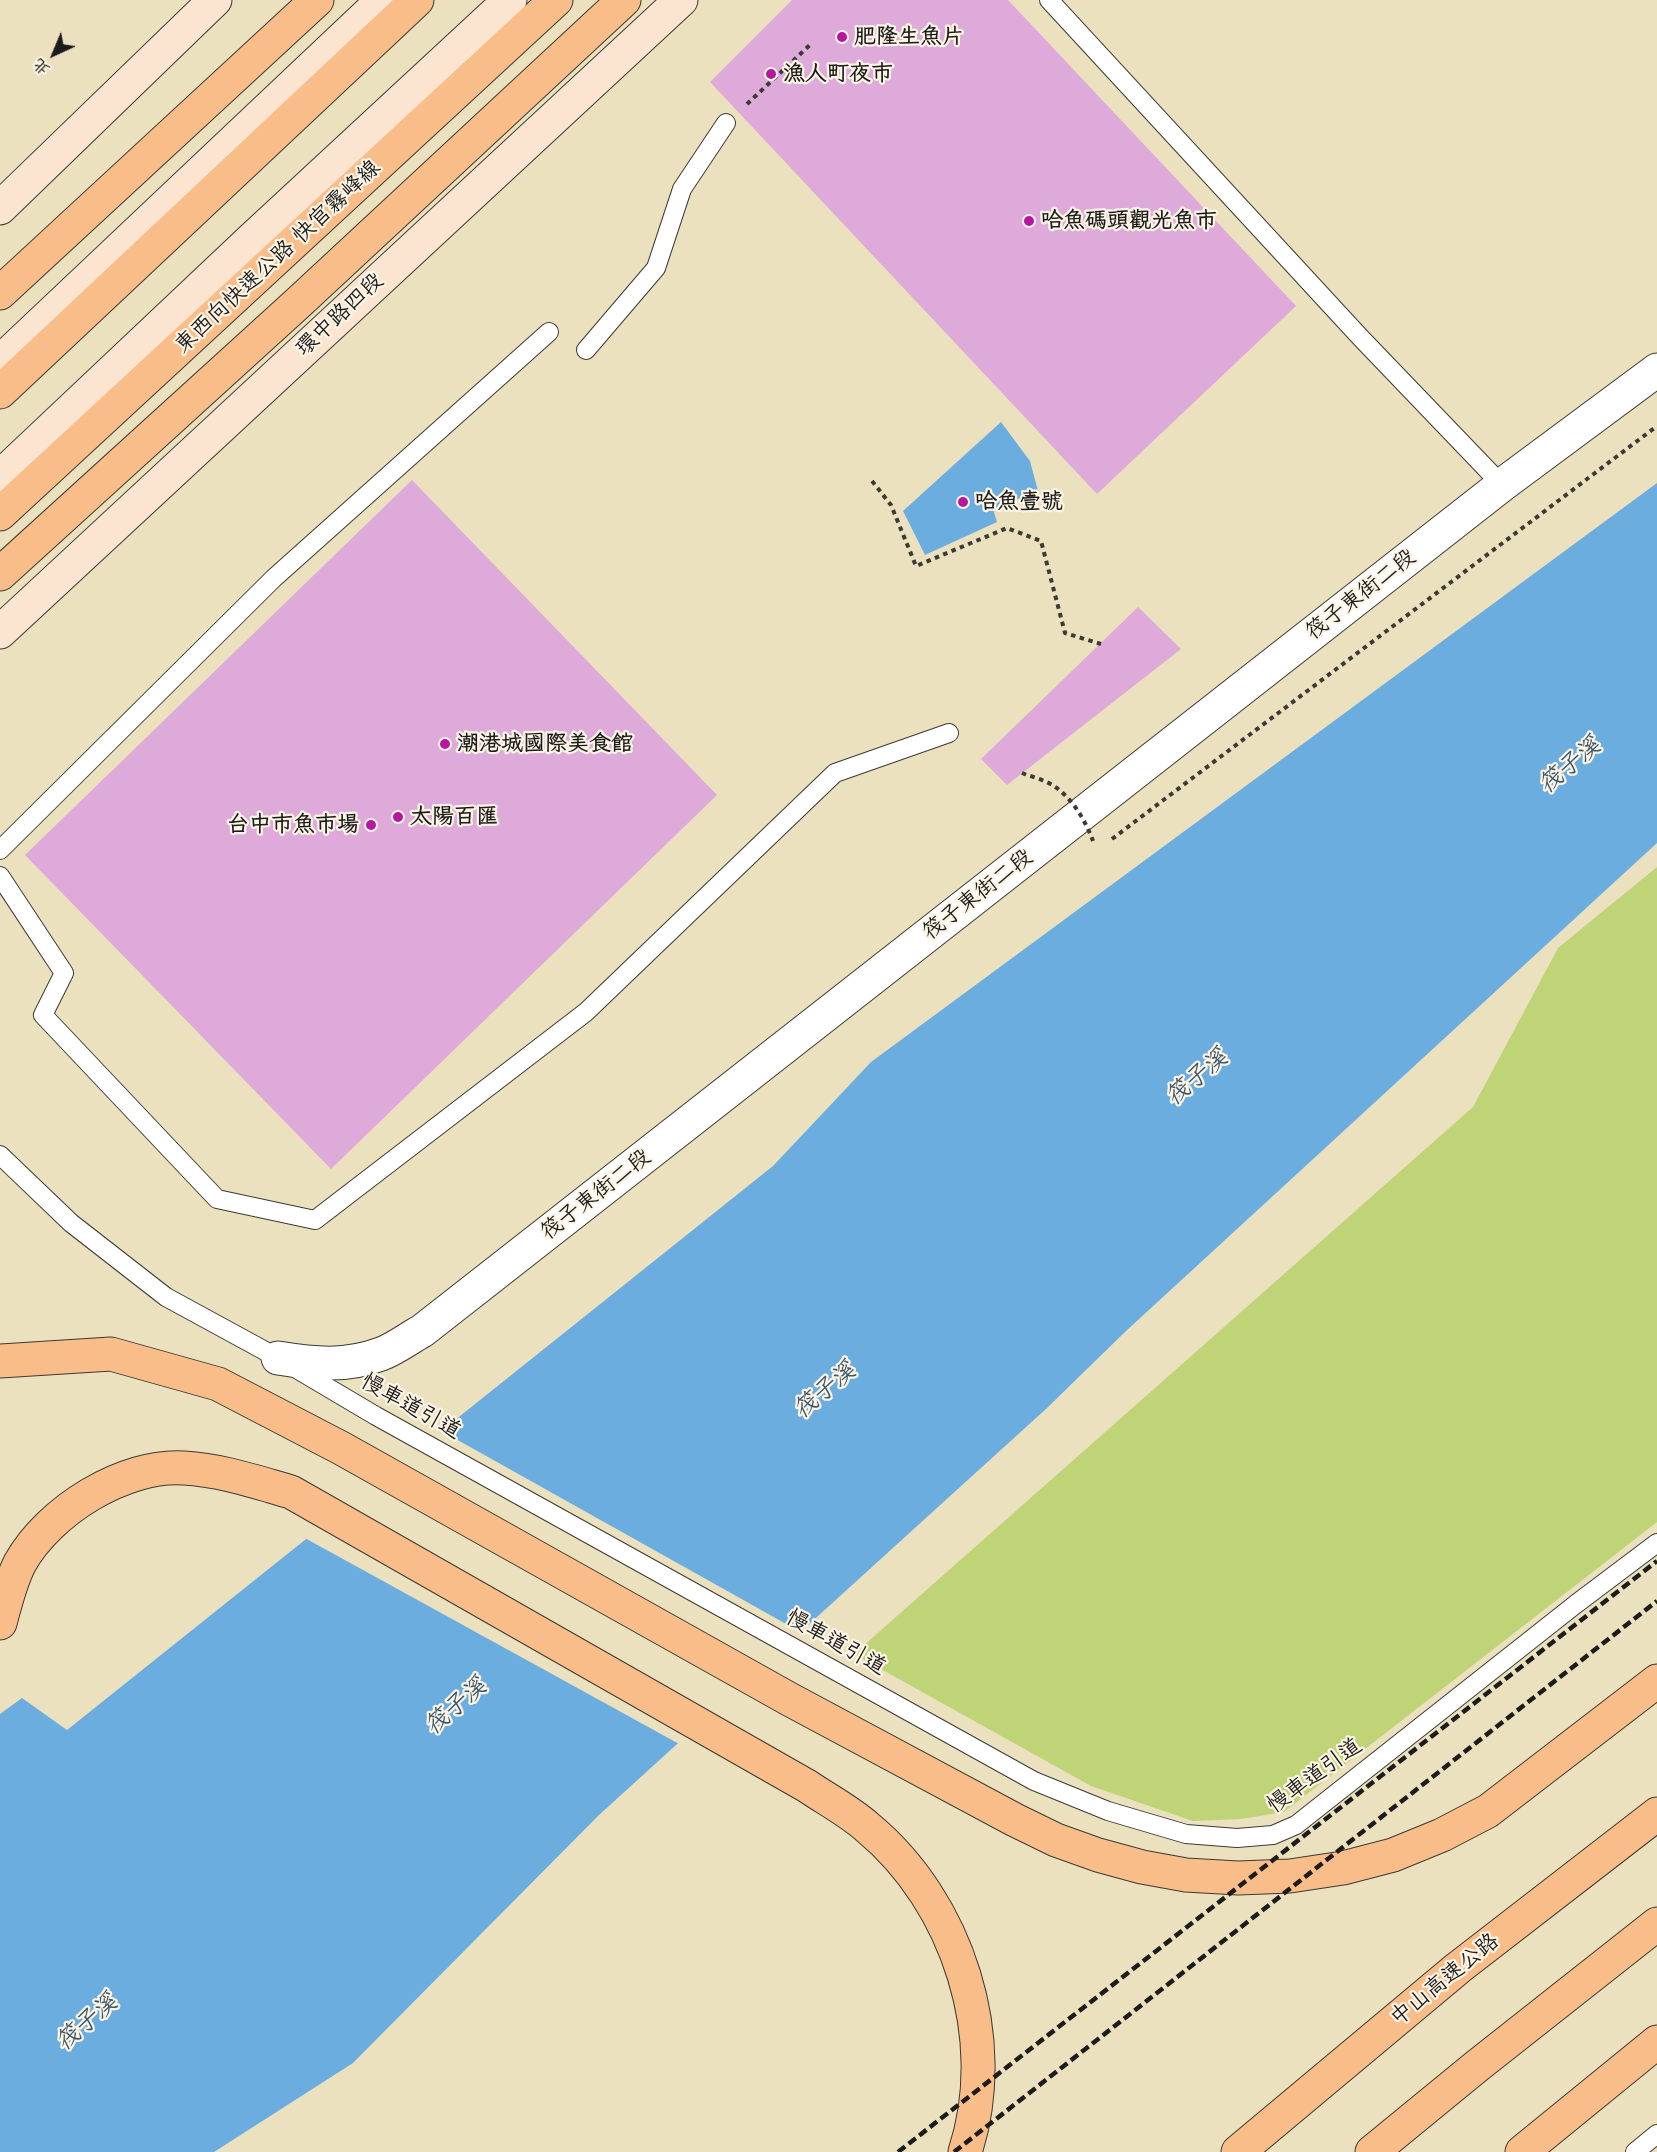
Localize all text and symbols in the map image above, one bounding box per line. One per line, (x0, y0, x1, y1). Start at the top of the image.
north arrow (24, 24, 84, 84)
place label: 肥隆生魚片 (854, 24, 964, 50)
marker: 肥隆生魚片 (835, 30, 849, 44)
text: 北 (28, 54, 54, 80)
place label: 漁人町夜市 (783, 61, 893, 87)
marker: 漁人町夜市 (764, 67, 778, 81)
street label: 東西向快速公路 快官霧峰線 (170, 155, 386, 359)
place label: 哈魚碼頭觀光魚市 (1041, 208, 1217, 234)
marker: 哈魚碼頭觀光魚市 (1022, 214, 1036, 228)
street label: 環中路四段 (291, 268, 389, 362)
place label: 哈魚壹號 (975, 489, 1063, 515)
marker: 哈魚壹號 (956, 495, 970, 509)
street label: 筏子東街二段 (1301, 544, 1421, 646)
place label: 潮港城國際美食館 (457, 731, 633, 757)
water label: 筏子溪 (1533, 732, 1607, 800)
marker: 潮港城國際美食館 (438, 737, 452, 751)
place label: 太陽百匯 (410, 804, 498, 830)
marker: 太陽百匯 (391, 810, 405, 824)
place label: 台中市魚市場 (227, 812, 359, 838)
marker: 台中市魚市場 (364, 818, 378, 832)
street label: 筏子東街二段 (918, 844, 1038, 946)
water label: 筏子溪 (1160, 1044, 1234, 1112)
street label: 筏子東街二段 (536, 1144, 656, 1246)
water label: 筏子溪 (788, 1357, 862, 1425)
street label: 慢車道引道 (356, 1369, 466, 1445)
street label: 慢車道引道 (781, 1605, 891, 1681)
water label: 筏子溪 (419, 1673, 493, 1741)
street label: 慢車道引道 (1263, 1733, 1367, 1819)
street label: 中山高速公路 (1385, 1928, 1505, 2032)
water label: 筏子溪 (50, 1989, 124, 2057)

